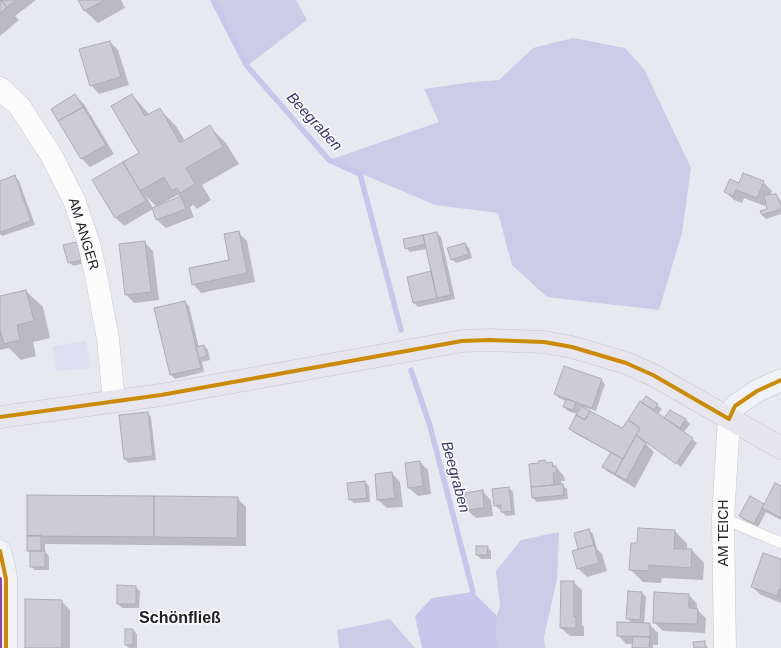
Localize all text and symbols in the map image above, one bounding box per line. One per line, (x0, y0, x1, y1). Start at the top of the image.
water label: Beegraben (282, 89, 346, 155)
street label: AM ANGER (64, 196, 102, 272)
water label: Beegraben (437, 439, 473, 515)
street label: AM TEICH (716, 500, 732, 566)
district label: Schönfließ (139, 609, 221, 629)

